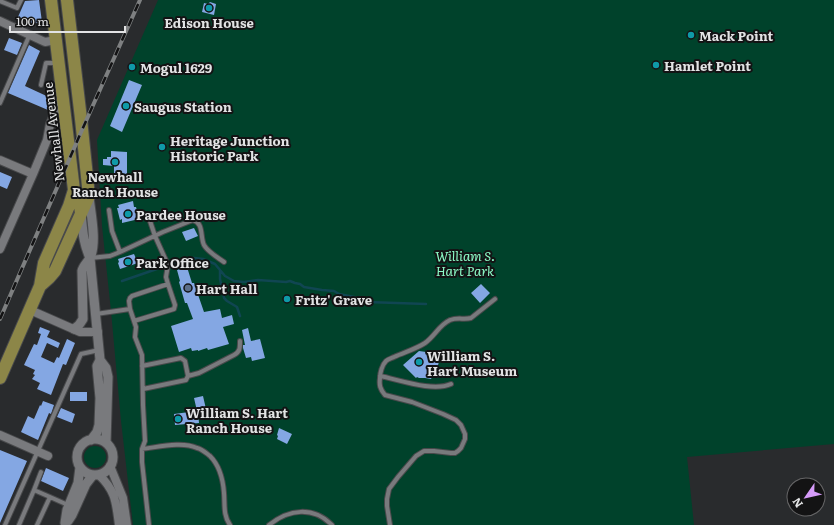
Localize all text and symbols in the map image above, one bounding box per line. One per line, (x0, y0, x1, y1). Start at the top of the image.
marker: Edison House (204, 3, 214, 13)
scale bar (10, 8, 125, 34)
text: 100 m (16, 12, 49, 30)
place label: Edison House (164, 13, 254, 32)
place label: Mack Point (699, 26, 773, 45)
marker: Mack Point (686, 30, 696, 40)
place label: Hamlet Point (664, 56, 751, 75)
place label: Mogul 1629 (140, 58, 213, 77)
marker: Hamlet Point (651, 60, 661, 70)
marker: Mogul 1629 (127, 62, 137, 72)
street label: Newhall Avenue (37, 81, 69, 183)
place label: Saugus Station (134, 97, 232, 116)
marker: Saugus Station (121, 101, 131, 111)
place label: Heritage Junction Historic Park (170, 131, 290, 165)
marker: Heritage Junction Historic Park (157, 142, 167, 152)
marker: Newhall Ranch House (110, 157, 120, 167)
place label: Newhall Ranch House (72, 167, 158, 201)
place label: Pardee House (136, 205, 226, 224)
marker: Pardee House (123, 209, 133, 219)
park label: William S. Hart Park (435, 246, 495, 280)
place label: Park Office (136, 253, 209, 272)
marker: Park Office (123, 257, 133, 267)
place label: Hart Hall (196, 279, 258, 298)
marker: Hart Hall (183, 283, 193, 293)
place label: Fritz' Grave (295, 290, 372, 309)
marker: Fritz' Grave (282, 294, 292, 304)
place label: William S. Hart Museum (427, 346, 517, 380)
marker: William S. Hart Museum (414, 357, 424, 367)
place label: William S. Hart Ranch House (186, 403, 288, 437)
marker: William S. Hart Ranch House (173, 414, 183, 424)
north arrow (786, 477, 826, 517)
text: N (788, 495, 806, 511)

